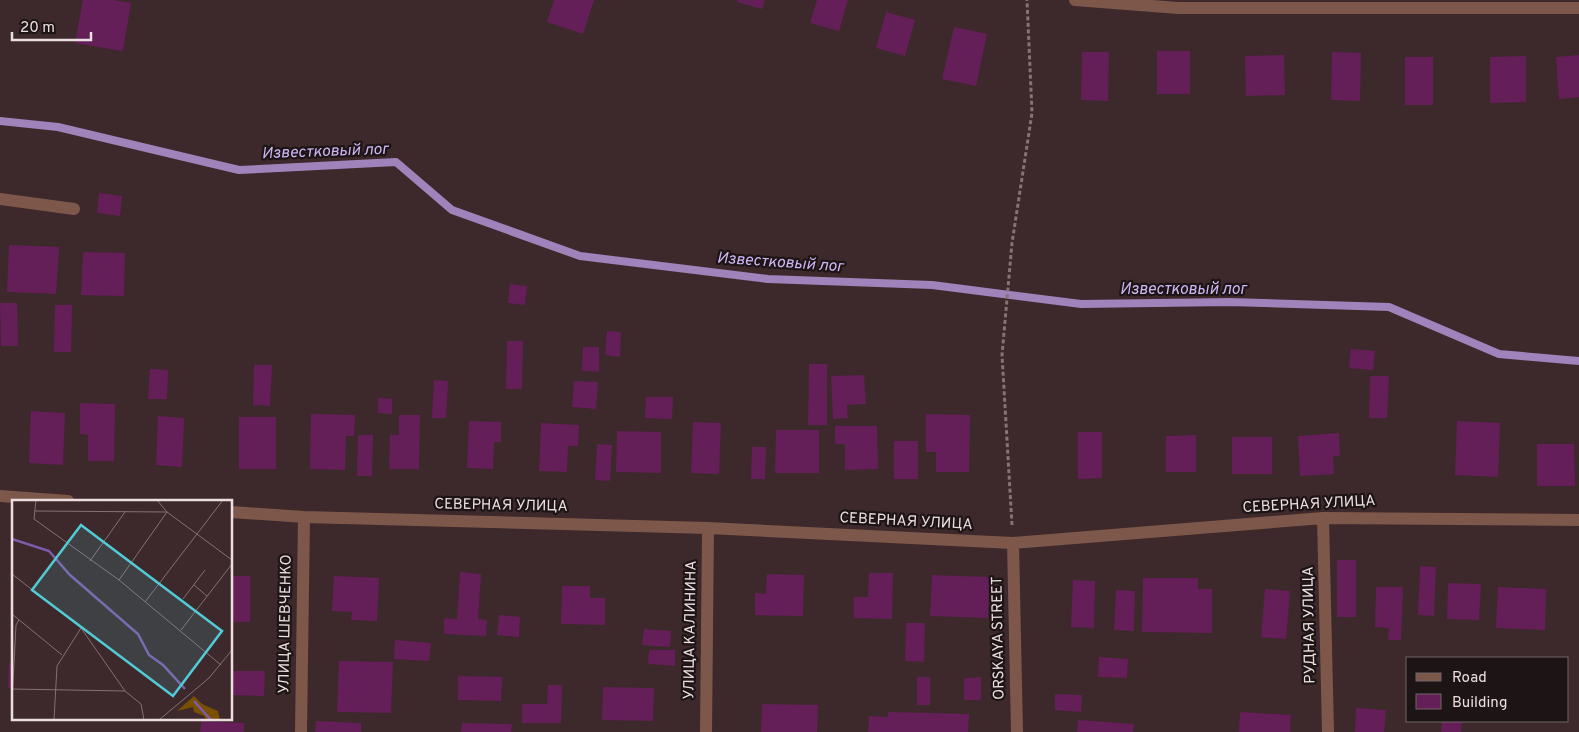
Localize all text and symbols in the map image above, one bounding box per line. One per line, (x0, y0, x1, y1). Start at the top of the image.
scale bar (12, 10, 91, 42)
text: 20 m (20, 19, 55, 38)
water label: Известковый лог (261, 140, 390, 164)
water label: Известковый лог (716, 249, 845, 277)
water label: Известковый лог (1120, 280, 1248, 300)
street label: СЕВЕРНАЯ УЛИЦА (1242, 492, 1376, 518)
street label: СЕВЕРНАЯ УЛИЦА (434, 495, 568, 517)
inset map (12, 500, 232, 720)
street label: СЕВЕРНАЯ УЛИЦА (839, 509, 973, 535)
street label: УЛИЦА ШЕВЧЕНКО (275, 554, 297, 694)
street label: УЛИЦА КАЛИНИНА (680, 560, 702, 700)
street label: РУДНАЯ УЛИЦА (1299, 566, 1321, 684)
street label: ORSKAYA STREET (988, 576, 1010, 700)
legend (1406, 657, 1569, 722)
text: Road (1452, 669, 1487, 688)
text: Building (1452, 694, 1507, 713)

